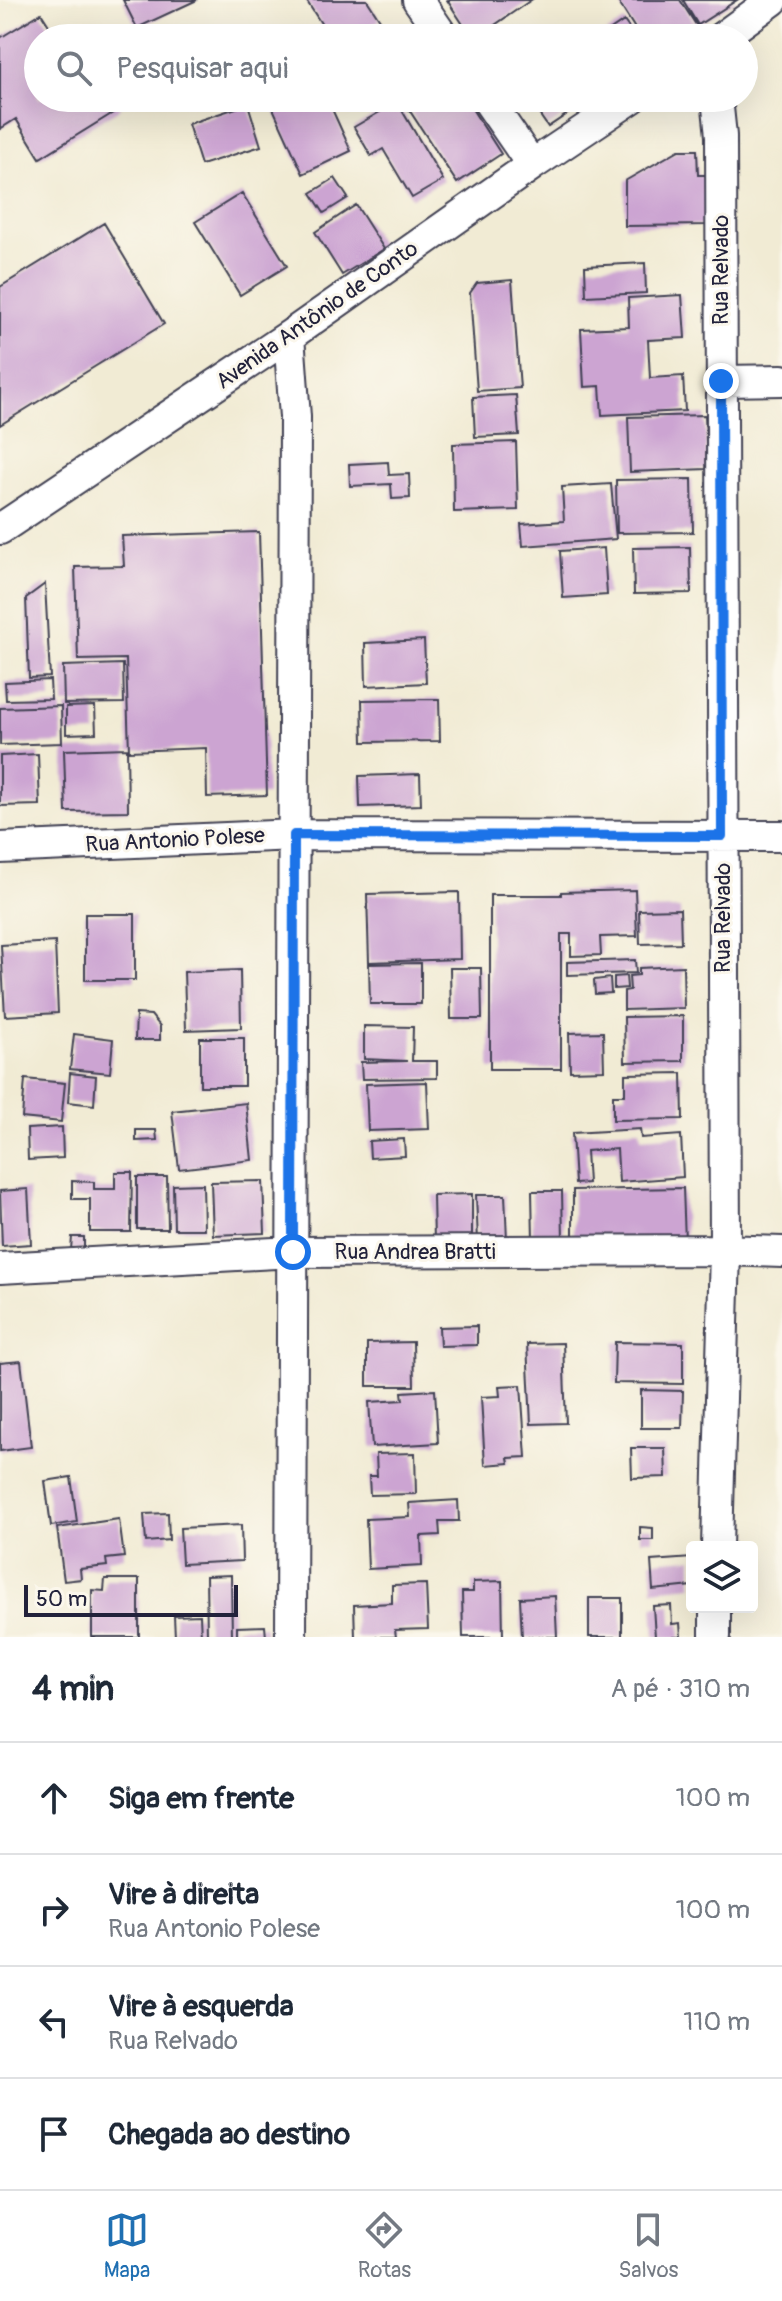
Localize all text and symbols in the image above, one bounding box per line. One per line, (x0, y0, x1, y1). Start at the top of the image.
search box (24, 24, 758, 112)
icon: search (52, 46, 96, 90)
text: Pesquisar aqui (116, 50, 288, 87)
street label: Rua Relvado (707, 215, 735, 325)
street label: Avenida Antônio de Conto (210, 234, 424, 395)
route end (703, 363, 739, 399)
street label: Rua Antonio Polese (85, 821, 265, 859)
street label: Rua Relvado (709, 863, 737, 973)
route start (275, 1234, 311, 1270)
street label: Rua Andrea Bratti (334, 1238, 496, 1266)
map controls (686, 1541, 758, 1613)
button: layers (686, 1541, 758, 1613)
scale bar (24, 1581, 238, 1617)
text: 50 m (36, 1585, 87, 1613)
text: 4 min (32, 1668, 114, 1711)
text: A pé · 310 m (611, 1673, 750, 1705)
icon: ahead (32, 1776, 76, 1820)
text: Siga em frente (108, 1780, 294, 1817)
text: 100 m (676, 1782, 750, 1814)
text: Vire à direita (108, 1876, 259, 1913)
icon: right (32, 1888, 76, 1932)
text: 100 m (676, 1894, 750, 1926)
text: Rua Antonio Polese (108, 1913, 320, 1945)
text: Vire à esquerda (108, 1988, 294, 2025)
icon: left (32, 2000, 76, 2044)
text: 110 m (683, 2006, 750, 2038)
text: Rua Relvado (108, 2025, 238, 2057)
icon: arrive (32, 2112, 76, 2156)
text: Chegada ao destino (108, 2116, 350, 2153)
tab: Mapa (104, 2208, 150, 2284)
tab: Rotas (358, 2208, 411, 2284)
tab: Salvos (618, 2208, 678, 2284)

